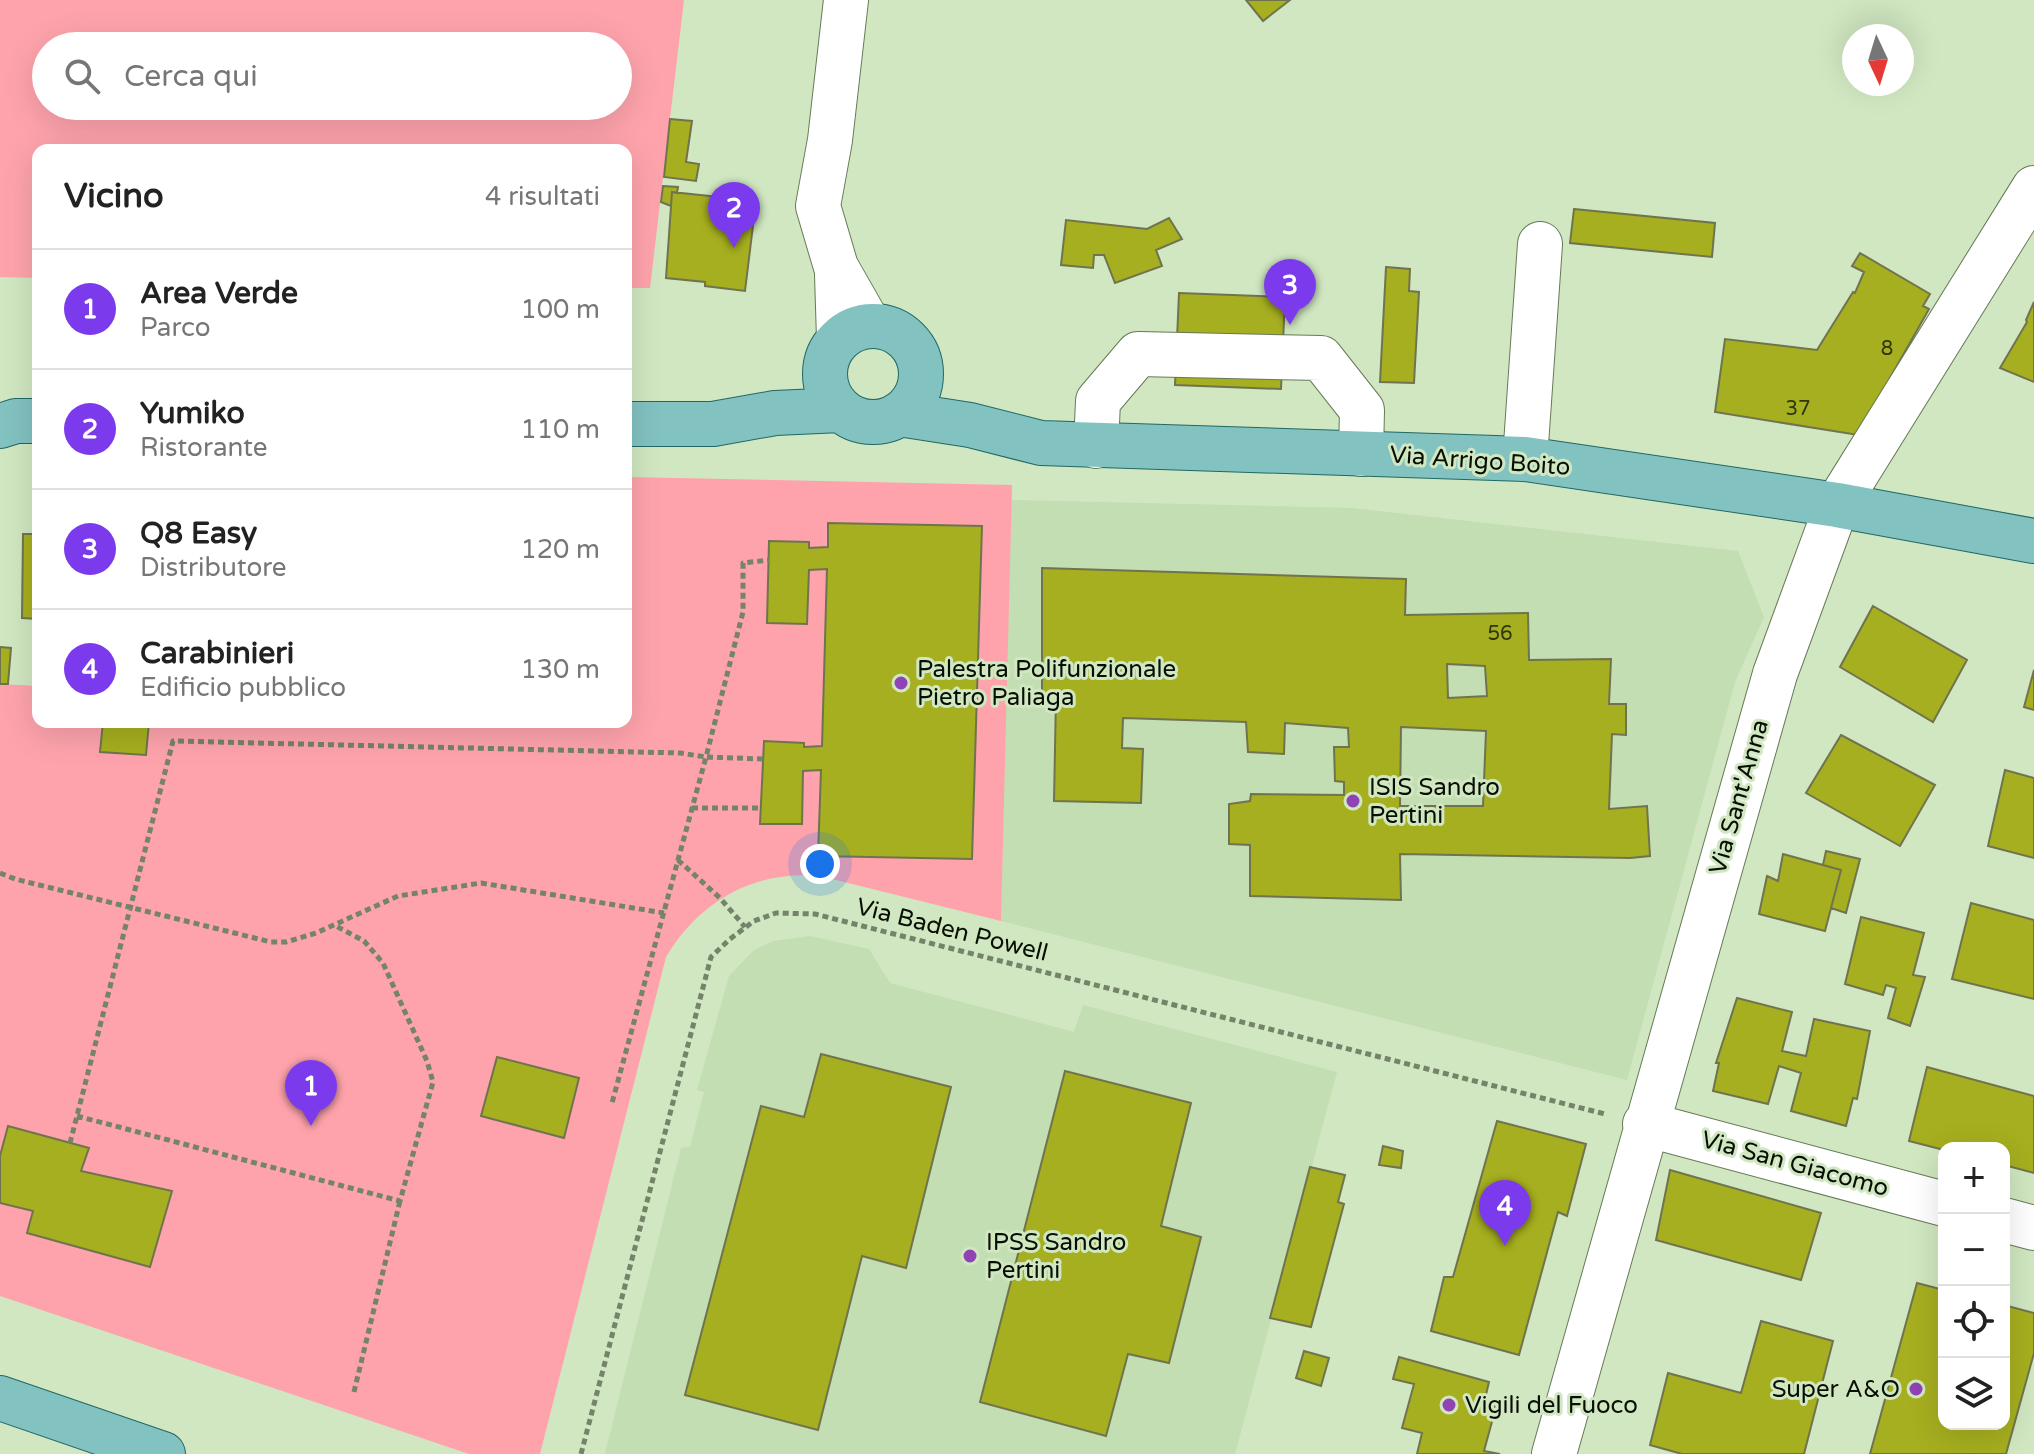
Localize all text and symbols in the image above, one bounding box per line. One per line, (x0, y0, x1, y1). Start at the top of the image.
north arrow (1842, 24, 1914, 96)
search box (32, 32, 632, 120)
icon: search (60, 54, 104, 98)
text: Cerca qui (124, 58, 258, 95)
text: Vicino (64, 176, 164, 217)
text: 4 risultati (485, 181, 600, 212)
pin: 2 (708, 182, 760, 248)
pin: 3 (1264, 259, 1316, 325)
text: Area Verde (140, 275, 298, 312)
text: 1 (82, 294, 98, 325)
text: 100 m (520, 294, 600, 325)
text: Parco (140, 312, 211, 343)
house number: 8 (1881, 337, 1893, 361)
text: Yumiko (140, 395, 245, 432)
house number: 37 (1785, 397, 1811, 421)
text: 2 (82, 414, 98, 445)
text: 110 m (520, 414, 600, 445)
text: Ristorante (140, 432, 267, 463)
street label: Via Arrigo Boito (1389, 440, 1571, 482)
text: Q8 Easy (140, 515, 257, 552)
text: 3 (82, 534, 98, 565)
text: 120 m (520, 534, 600, 565)
text: Distributore (140, 552, 287, 583)
house number: 56 (1487, 622, 1513, 646)
text: Carabinieri (140, 635, 294, 672)
text: 4 (82, 654, 98, 685)
text: 130 m (520, 654, 600, 685)
place label: Palestra Polifunzionale Pietro Paliaga (917, 655, 1176, 712)
text: Edificio pubblico (140, 672, 346, 703)
marker: Palestra Polifunzionale Pietro Paliaga (892, 674, 910, 692)
street label: Via Sant'Anna (1703, 716, 1775, 878)
place label: ISIS Sandro Pertini (1369, 773, 1500, 830)
marker: ISIS Sandro Pertini (1344, 792, 1362, 810)
your location (800, 844, 840, 884)
street label: Via Baden Powell (853, 892, 1051, 968)
pin: 1 (285, 1060, 337, 1126)
street label: Via San Giacomo (1698, 1125, 1892, 1203)
map controls (1938, 1142, 2010, 1430)
button: + (1938, 1142, 2010, 1214)
pin: 4 (1479, 1180, 1531, 1246)
button: − (1938, 1214, 2010, 1286)
place label: IPSS Sandro Pertini (986, 1228, 1126, 1285)
marker: IPSS Sandro Pertini (961, 1247, 979, 1265)
button: locate (1938, 1286, 2010, 1358)
button: layers (1938, 1358, 2010, 1430)
place label: Super A&O (1772, 1375, 1900, 1404)
marker: Super A&O (1907, 1380, 1925, 1398)
place label: Vigili del Fuoco (1465, 1391, 1638, 1420)
marker: Vigili del Fuoco (1440, 1396, 1458, 1414)

